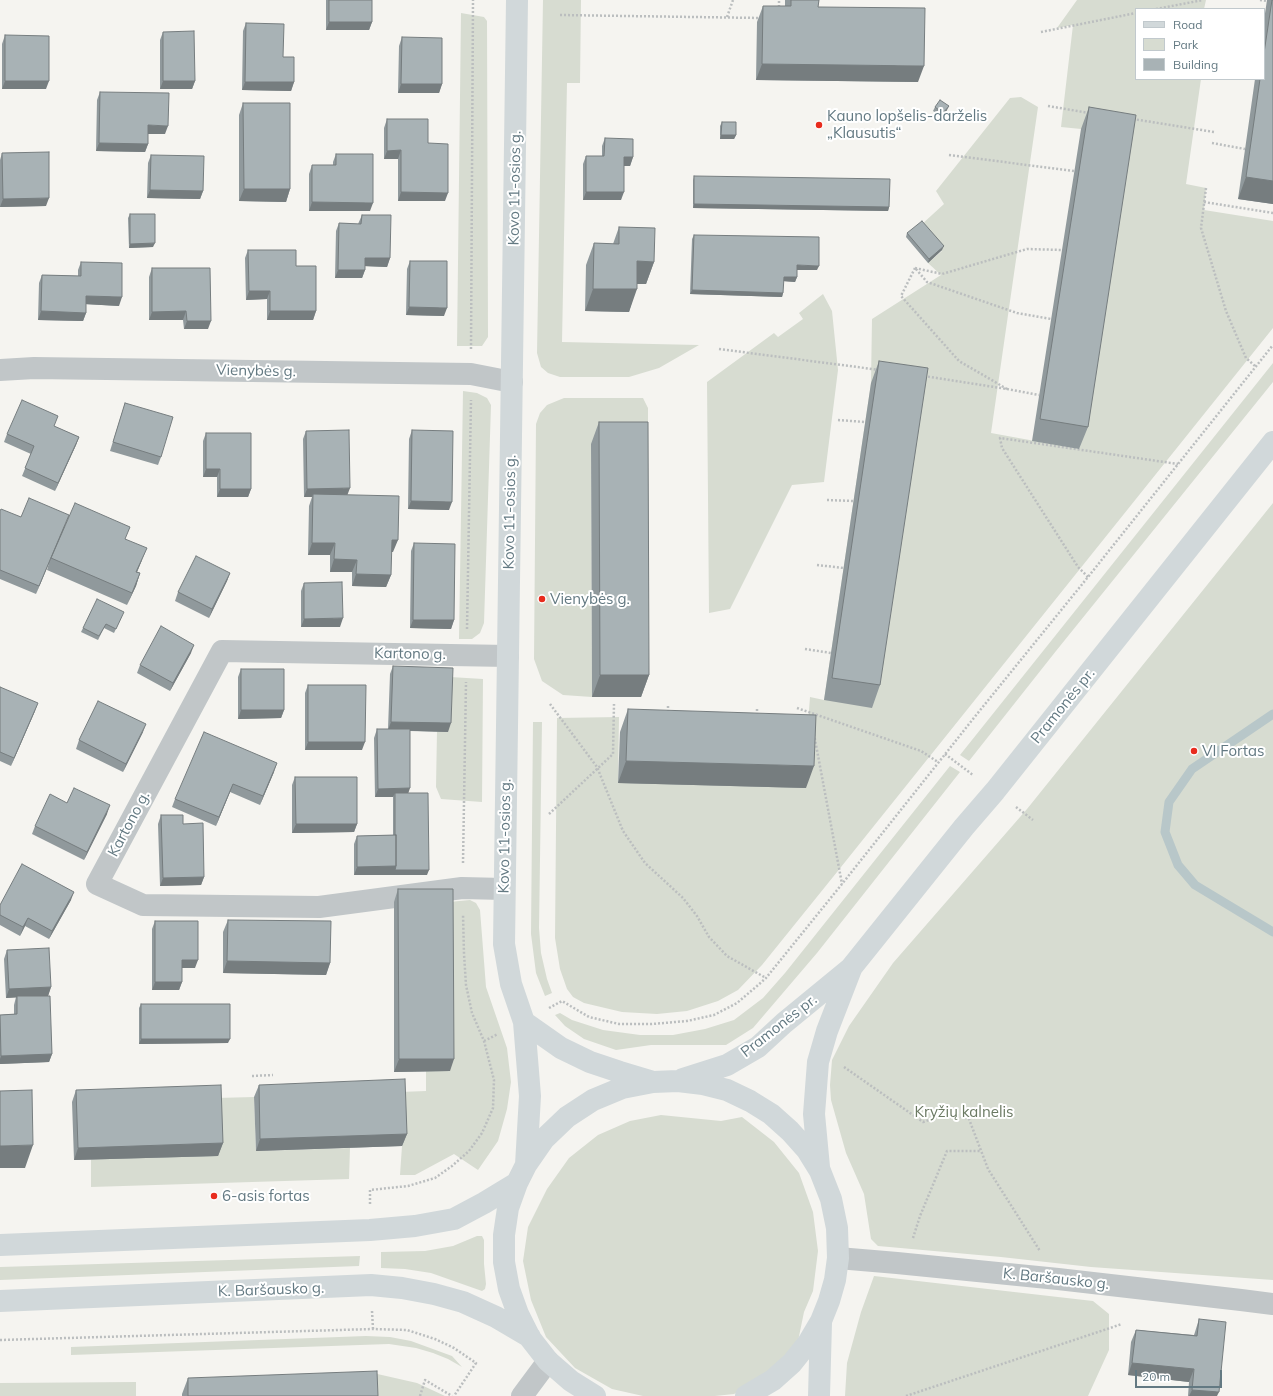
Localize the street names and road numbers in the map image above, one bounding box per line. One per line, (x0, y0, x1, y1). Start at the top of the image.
street label: Kovo 11-osios g. (505, 130, 525, 246)
street label: Vienybės g. (216, 361, 296, 381)
street label: Kovo 11-osios g. (500, 454, 520, 570)
street label: Kartono g. (374, 644, 446, 664)
street label: Pramonės pr. (1027, 665, 1099, 747)
street label: Kovo 11-osios g. (495, 778, 515, 894)
street label: Kartono g. (104, 788, 154, 860)
street label: Pramonės pr. (737, 991, 821, 1061)
street label: K. Baršausko g. (1002, 1264, 1110, 1294)
street label: K. Baršausko g. (217, 1279, 325, 1301)

